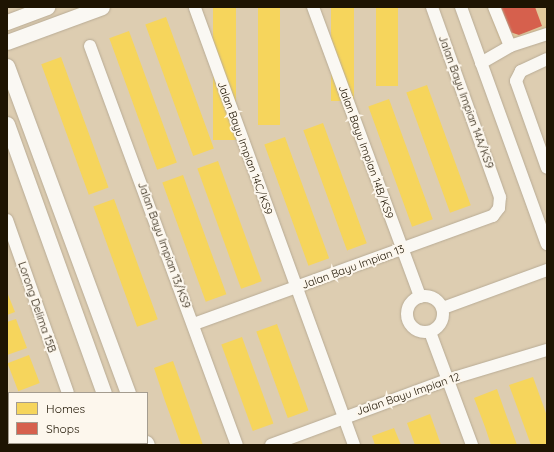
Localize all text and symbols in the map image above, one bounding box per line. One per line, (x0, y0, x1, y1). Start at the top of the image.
street label: Jalan Bayu Impian 14A/KS9 (436, 34, 496, 170)
street label: Jalan Bayu Impian 14C/KS9 (215, 80, 275, 216)
street label: Jalan Bayu Impian 14B/KS9 (336, 84, 396, 220)
street label: Jalan Bayu Impian 13/KS9 (135, 180, 193, 310)
street label: Jalan Bayu Impian 13 (300, 242, 406, 292)
street label: Lorong Delima 15B (15, 260, 59, 354)
street label: Jalan Bayu Impian 12 (354, 370, 462, 418)
legend (8, 392, 148, 444)
text: Homes (46, 401, 85, 416)
text: Shops (46, 421, 80, 436)

